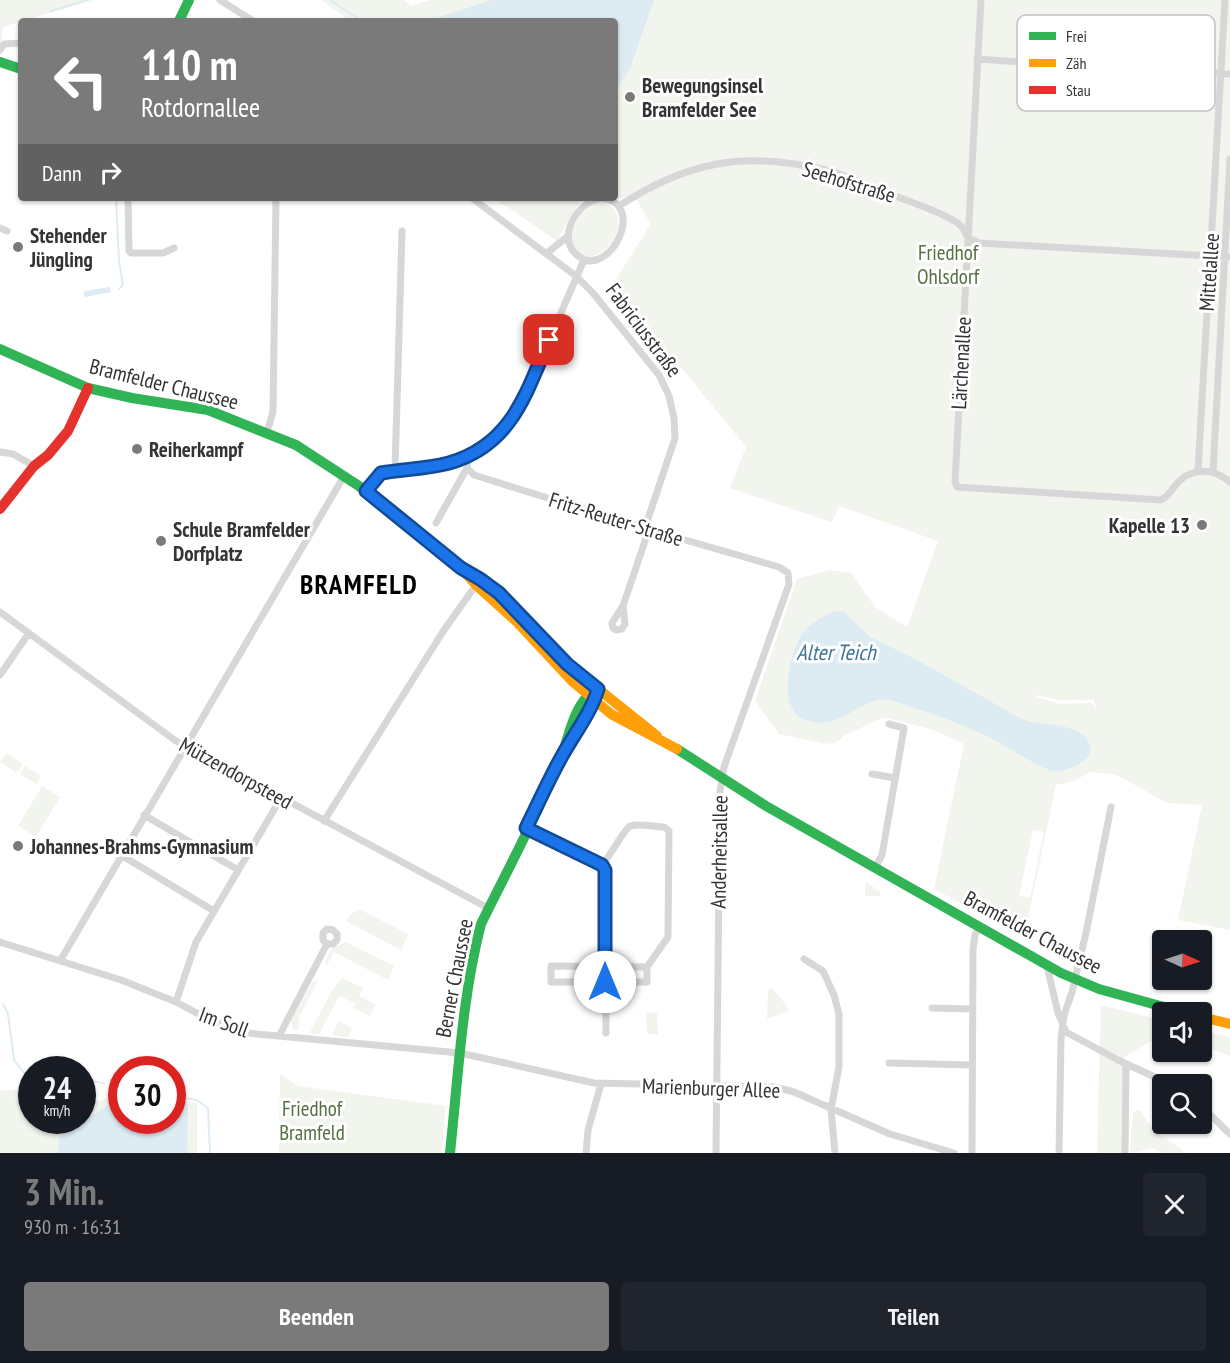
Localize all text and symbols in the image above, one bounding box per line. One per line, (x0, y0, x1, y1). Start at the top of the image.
legend (1017, 15, 1215, 111)
text: Frei (1066, 26, 1087, 46)
text: 110 m (141, 37, 238, 92)
icon: left (42, 42, 120, 120)
text: Zäh (1066, 53, 1086, 73)
place label: Bewegungsinsel Bramfelder See (642, 72, 764, 123)
text: Stau (1066, 80, 1091, 100)
text: Rotdornallee (141, 90, 260, 124)
marker: Bewegungsinsel Bramfelder See (623, 90, 637, 104)
street label: Seehofstraße (799, 155, 899, 209)
icon: right (94, 156, 127, 189)
text: Dann (42, 159, 82, 187)
place label: Stehender Jüngling (29, 222, 107, 273)
street label: Mittelallee (1193, 232, 1225, 312)
park label: Friedhof Ohlsdorf (917, 239, 980, 290)
marker: Stehender Jüngling (11, 240, 25, 254)
street label: Fabriciusstraße (600, 278, 688, 382)
pin (523, 314, 574, 365)
street label: Lärchenallee (945, 316, 977, 410)
icon: arrive (532, 323, 565, 356)
street label: Bramfelder Chaussee (87, 352, 241, 416)
place label: Reiherkampf (149, 436, 244, 463)
marker: Reiherkampf (130, 442, 144, 456)
street label: Fritz-Reuter-Straße (546, 486, 686, 552)
place label: Kapelle 13 (1109, 512, 1190, 539)
place label: Schule Bramfelder Dorfplatz (173, 516, 311, 567)
marker: Kapelle 13 (1195, 518, 1209, 532)
marker: Schule Bramfelder Dorfplatz (154, 534, 168, 548)
district label: BRAMFELD (300, 567, 418, 601)
water label: Alter Teich (796, 638, 877, 666)
street label: Mützendorpsteed (175, 731, 297, 815)
street label: Anderheitsallee (705, 795, 733, 909)
place label: Johannes-Brahms-Gymnasium (29, 833, 253, 860)
marker: Johannes-Brahms-Gymnasium (11, 839, 25, 853)
street label: Bramfelder Chaussee (959, 884, 1107, 980)
street label: Berner Chaussee (429, 916, 479, 1040)
north arrow (1152, 930, 1212, 990)
map controls (1152, 930, 1212, 1134)
position arrow (573, 950, 637, 1014)
street label: Im Soll (195, 1001, 253, 1043)
button: sound (1152, 1002, 1212, 1062)
speed limit sign: 30 (108, 1056, 186, 1134)
text: 24 (43, 1068, 71, 1107)
street label: Marienburger Allee (641, 1072, 781, 1104)
button: search (1152, 1074, 1212, 1134)
park label: Friedhof Bramfeld (279, 1095, 345, 1146)
text: km/h (44, 1101, 70, 1120)
text: 3 Min. (24, 1168, 104, 1215)
button: close (1143, 1173, 1206, 1236)
text: 930 m · 16:31 (24, 1214, 121, 1240)
button: Beenden (24, 1282, 609, 1351)
button: Teilen (621, 1282, 1206, 1351)

